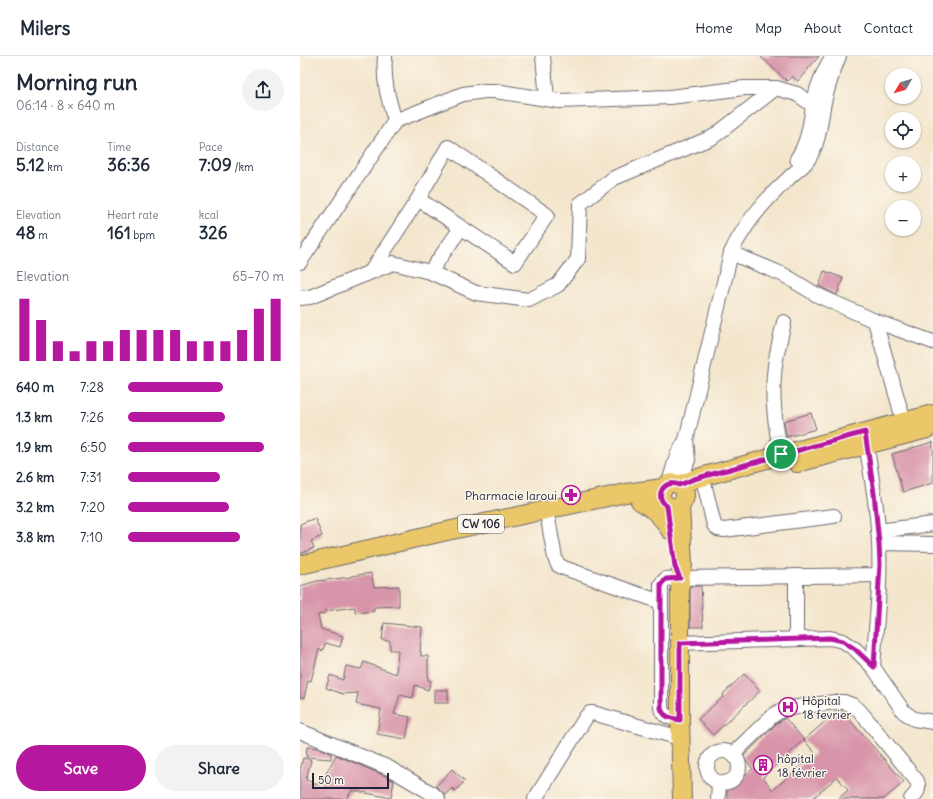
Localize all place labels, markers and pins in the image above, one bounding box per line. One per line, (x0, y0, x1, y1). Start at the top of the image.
pin (764, 437, 798, 471)
pharmacy icon: Pharmacie laroui (560, 484, 582, 506)
place label: Pharmacie laroui (465, 488, 557, 503)
place label: Hôpital 18 fevrier (802, 693, 851, 722)
hospital icon: Hôpital 18 fevrier (777, 696, 799, 718)
place label: hôpital 18 février (777, 751, 826, 780)
building icon: hôpital 18 février (752, 754, 774, 776)

